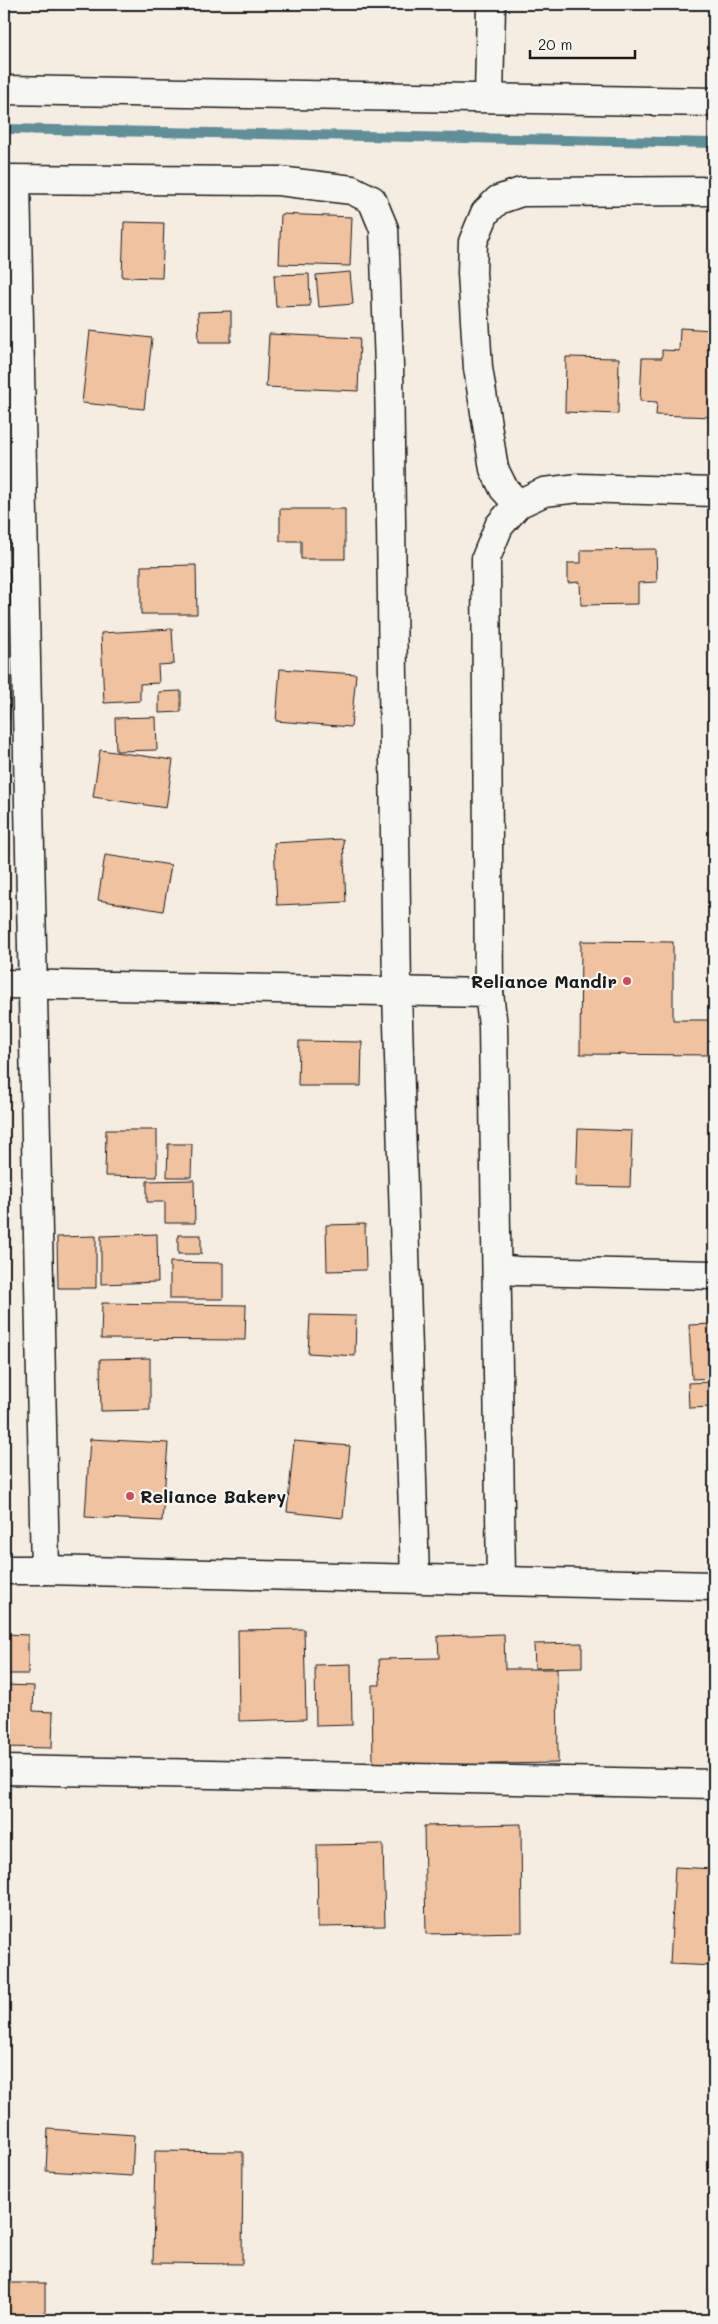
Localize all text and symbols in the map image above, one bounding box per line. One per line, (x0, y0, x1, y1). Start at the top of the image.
scale bar (530, 28, 636, 60)
text: 20 m (538, 34, 572, 54)
place label: Reliance Mandir (471, 969, 617, 993)
marker: Reliance Mandir (621, 975, 633, 987)
place label: Reliance Bakery (140, 1484, 286, 1508)
marker: Reliance Bakery (124, 1490, 136, 1502)

